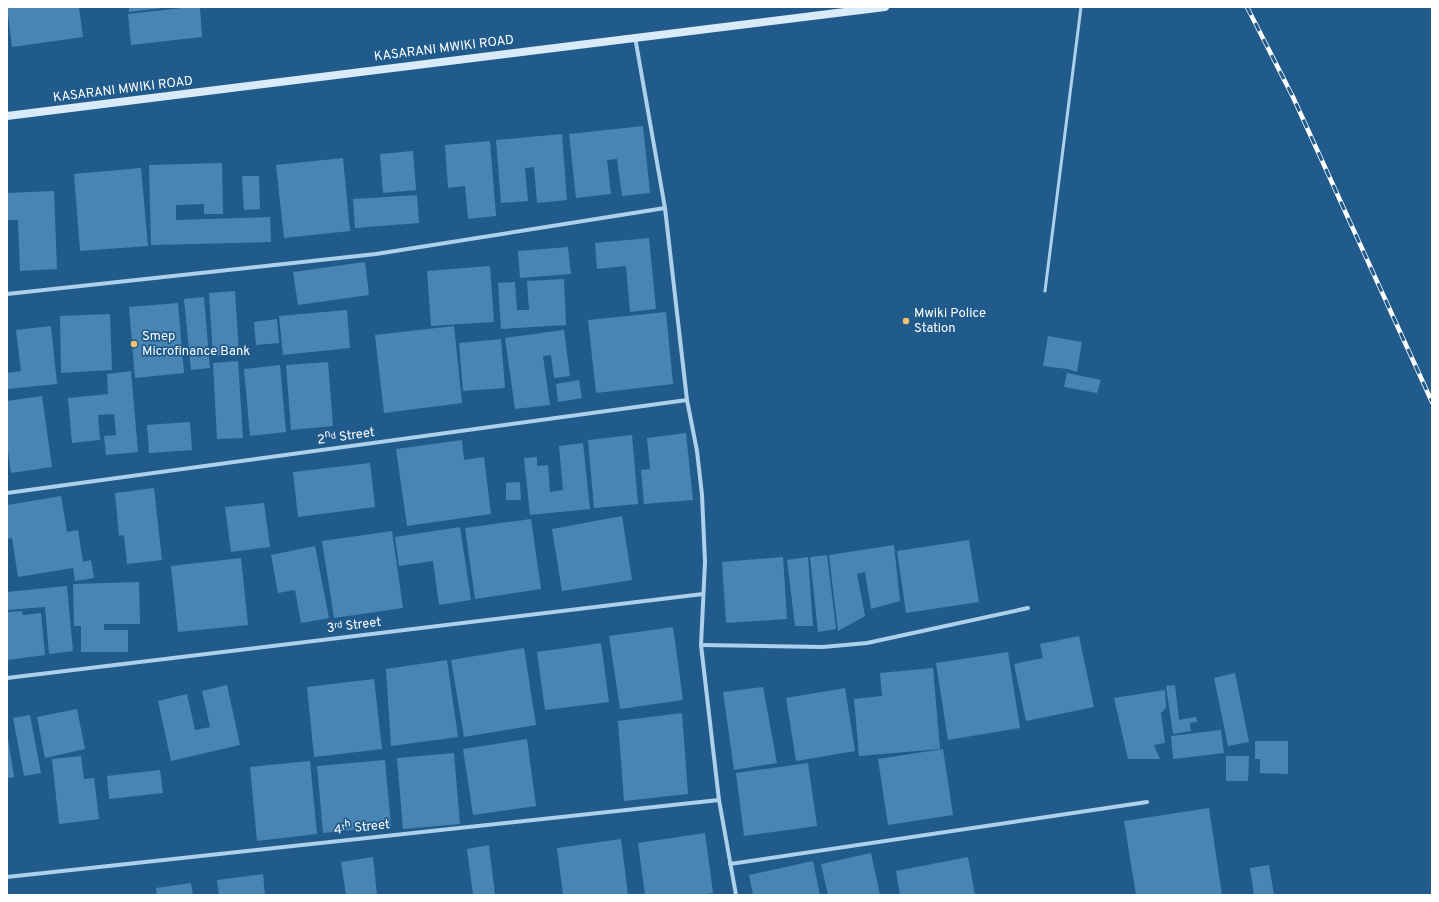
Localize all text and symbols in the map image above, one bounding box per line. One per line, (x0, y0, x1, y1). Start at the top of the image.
street label: KASARANI MWIKI ROAD (373, 32, 515, 66)
street label: KASARANI MWIKI ROAD (52, 73, 194, 107)
place label: Mwiki Police Station (914, 306, 986, 337)
marker: Mwiki Police Station (901, 316, 911, 326)
place label: Smep Microfinance Bank (142, 329, 250, 360)
marker: Smep Microfinance Bank (129, 339, 139, 349)
street label: 2ⁿᵈ Street (316, 424, 376, 449)
street label: 3ʳᵈ Street (326, 615, 382, 637)
street label: 4ᵗʰ Street (333, 813, 391, 839)

